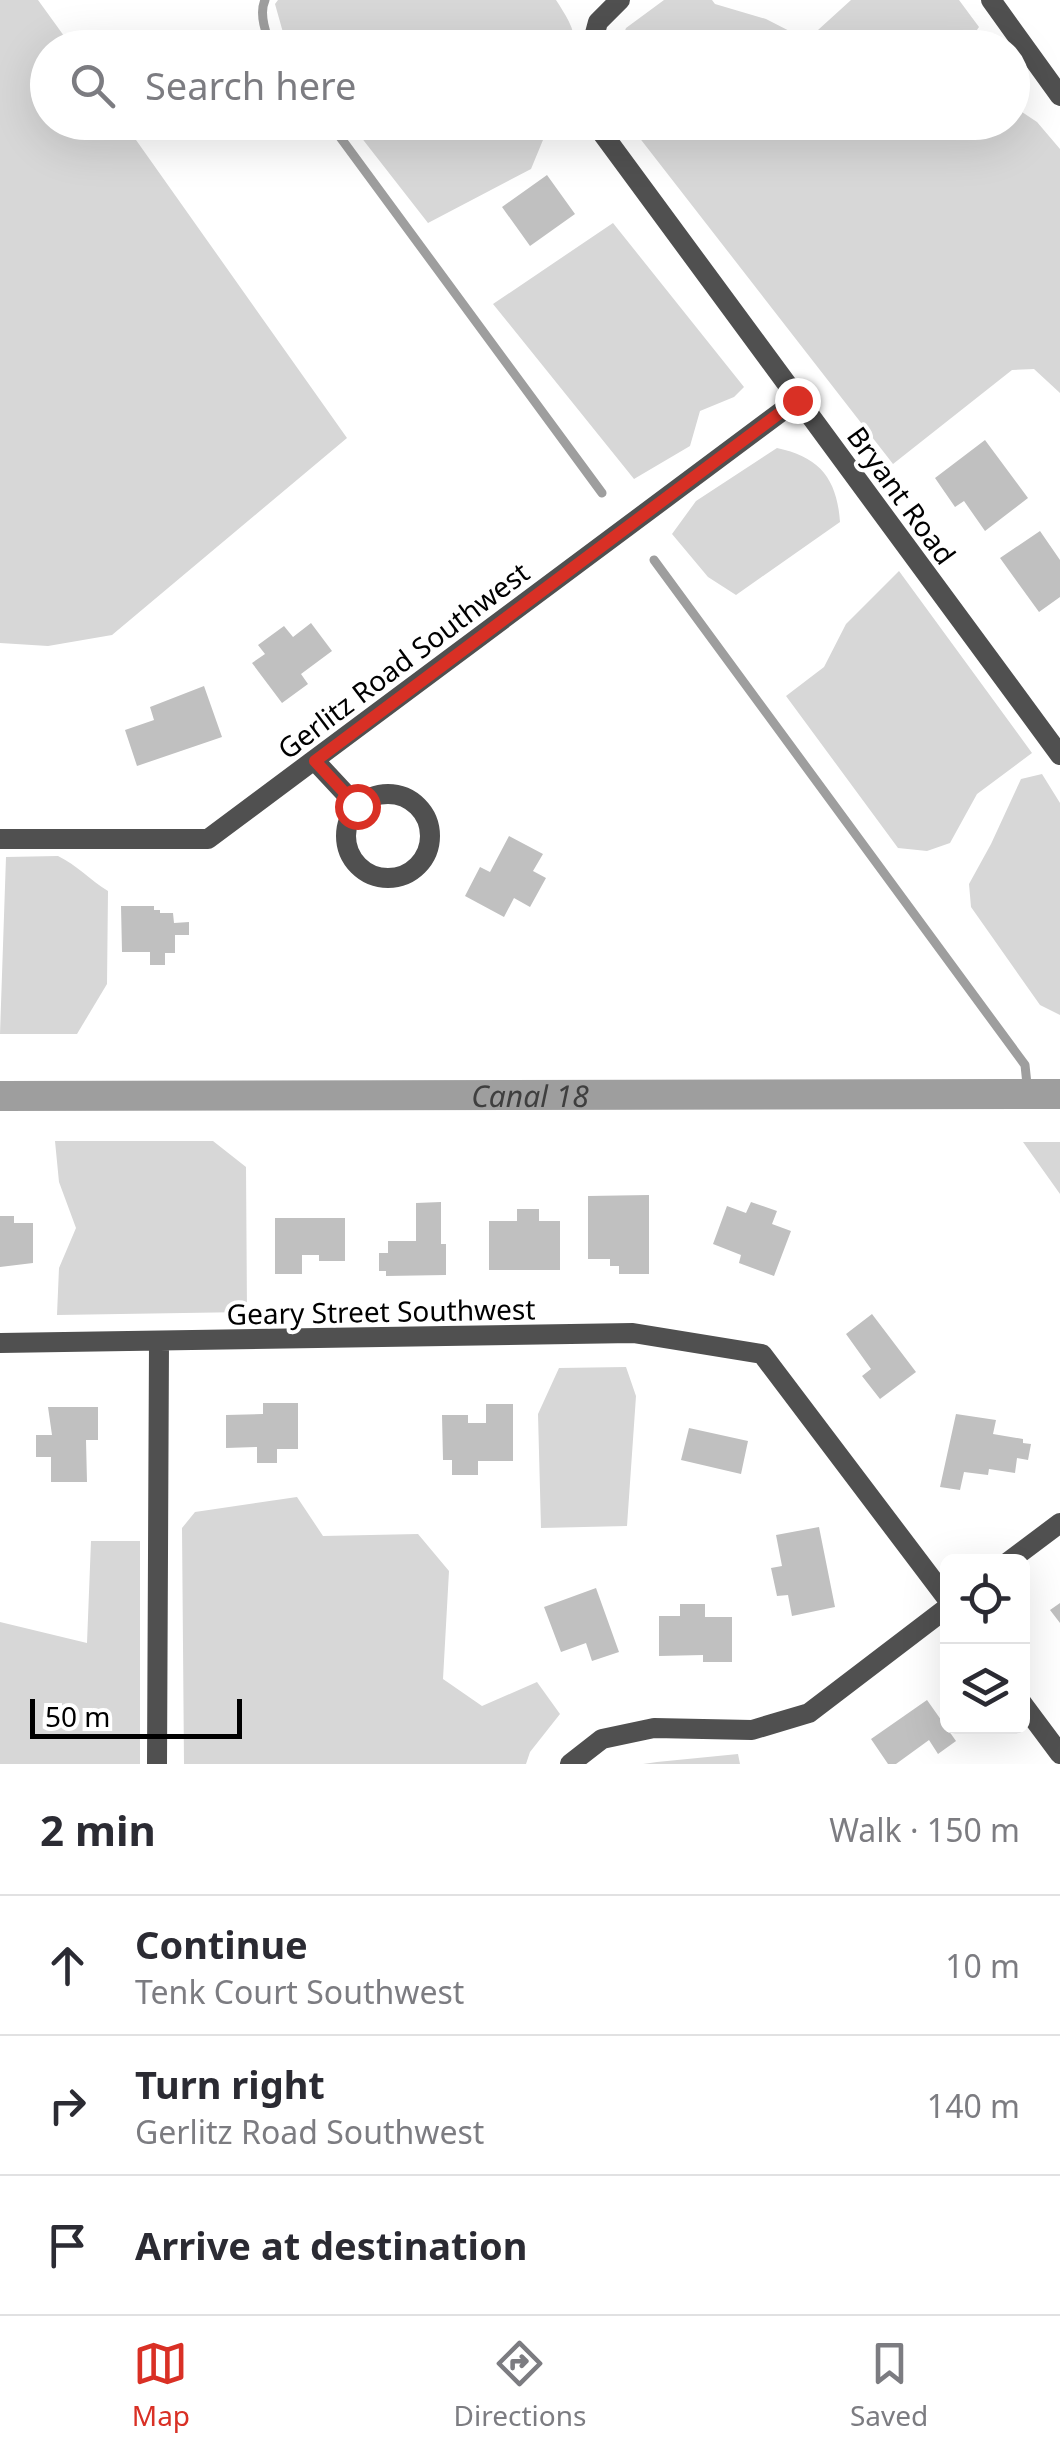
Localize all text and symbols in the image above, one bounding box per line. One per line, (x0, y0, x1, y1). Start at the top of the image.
search box (30, 30, 1030, 140)
icon: search (65, 58, 120, 113)
text: Search here (145, 59, 356, 111)
route end (775, 378, 821, 424)
street label: Bryant Road (839, 418, 965, 572)
street label: Gerlitz Road Southwest (270, 553, 536, 767)
route start (335, 784, 381, 830)
water label: Canal 18 (471, 1074, 589, 1116)
street label: Geary Street Southwest (226, 1289, 536, 1333)
map controls (940, 1554, 1030, 1734)
button: locate (940, 1554, 1030, 1644)
button: layers (940, 1644, 1030, 1734)
scale bar (30, 1694, 242, 1738)
text: 50 m (45, 1697, 111, 1735)
text: 2 min (40, 1801, 156, 1858)
text: Walk · 150 m (829, 1808, 1020, 1851)
text: Continue (135, 1918, 308, 1970)
icon: ahead (40, 1938, 95, 1993)
text: 10 m (945, 1944, 1020, 1987)
text: Tenk Court Southwest (135, 1970, 464, 2013)
text: Turn right (135, 2058, 325, 2110)
icon: right (40, 2078, 95, 2133)
text: 140 m (927, 2084, 1020, 2127)
text: Gerlitz Road Southwest (135, 2110, 484, 2153)
icon: arrive (40, 2218, 95, 2273)
text: Arrive at destination (135, 2219, 527, 2271)
tab: Map (132, 2336, 190, 2434)
tab: Directions (454, 2336, 586, 2434)
tab: Saved (850, 2336, 928, 2434)

